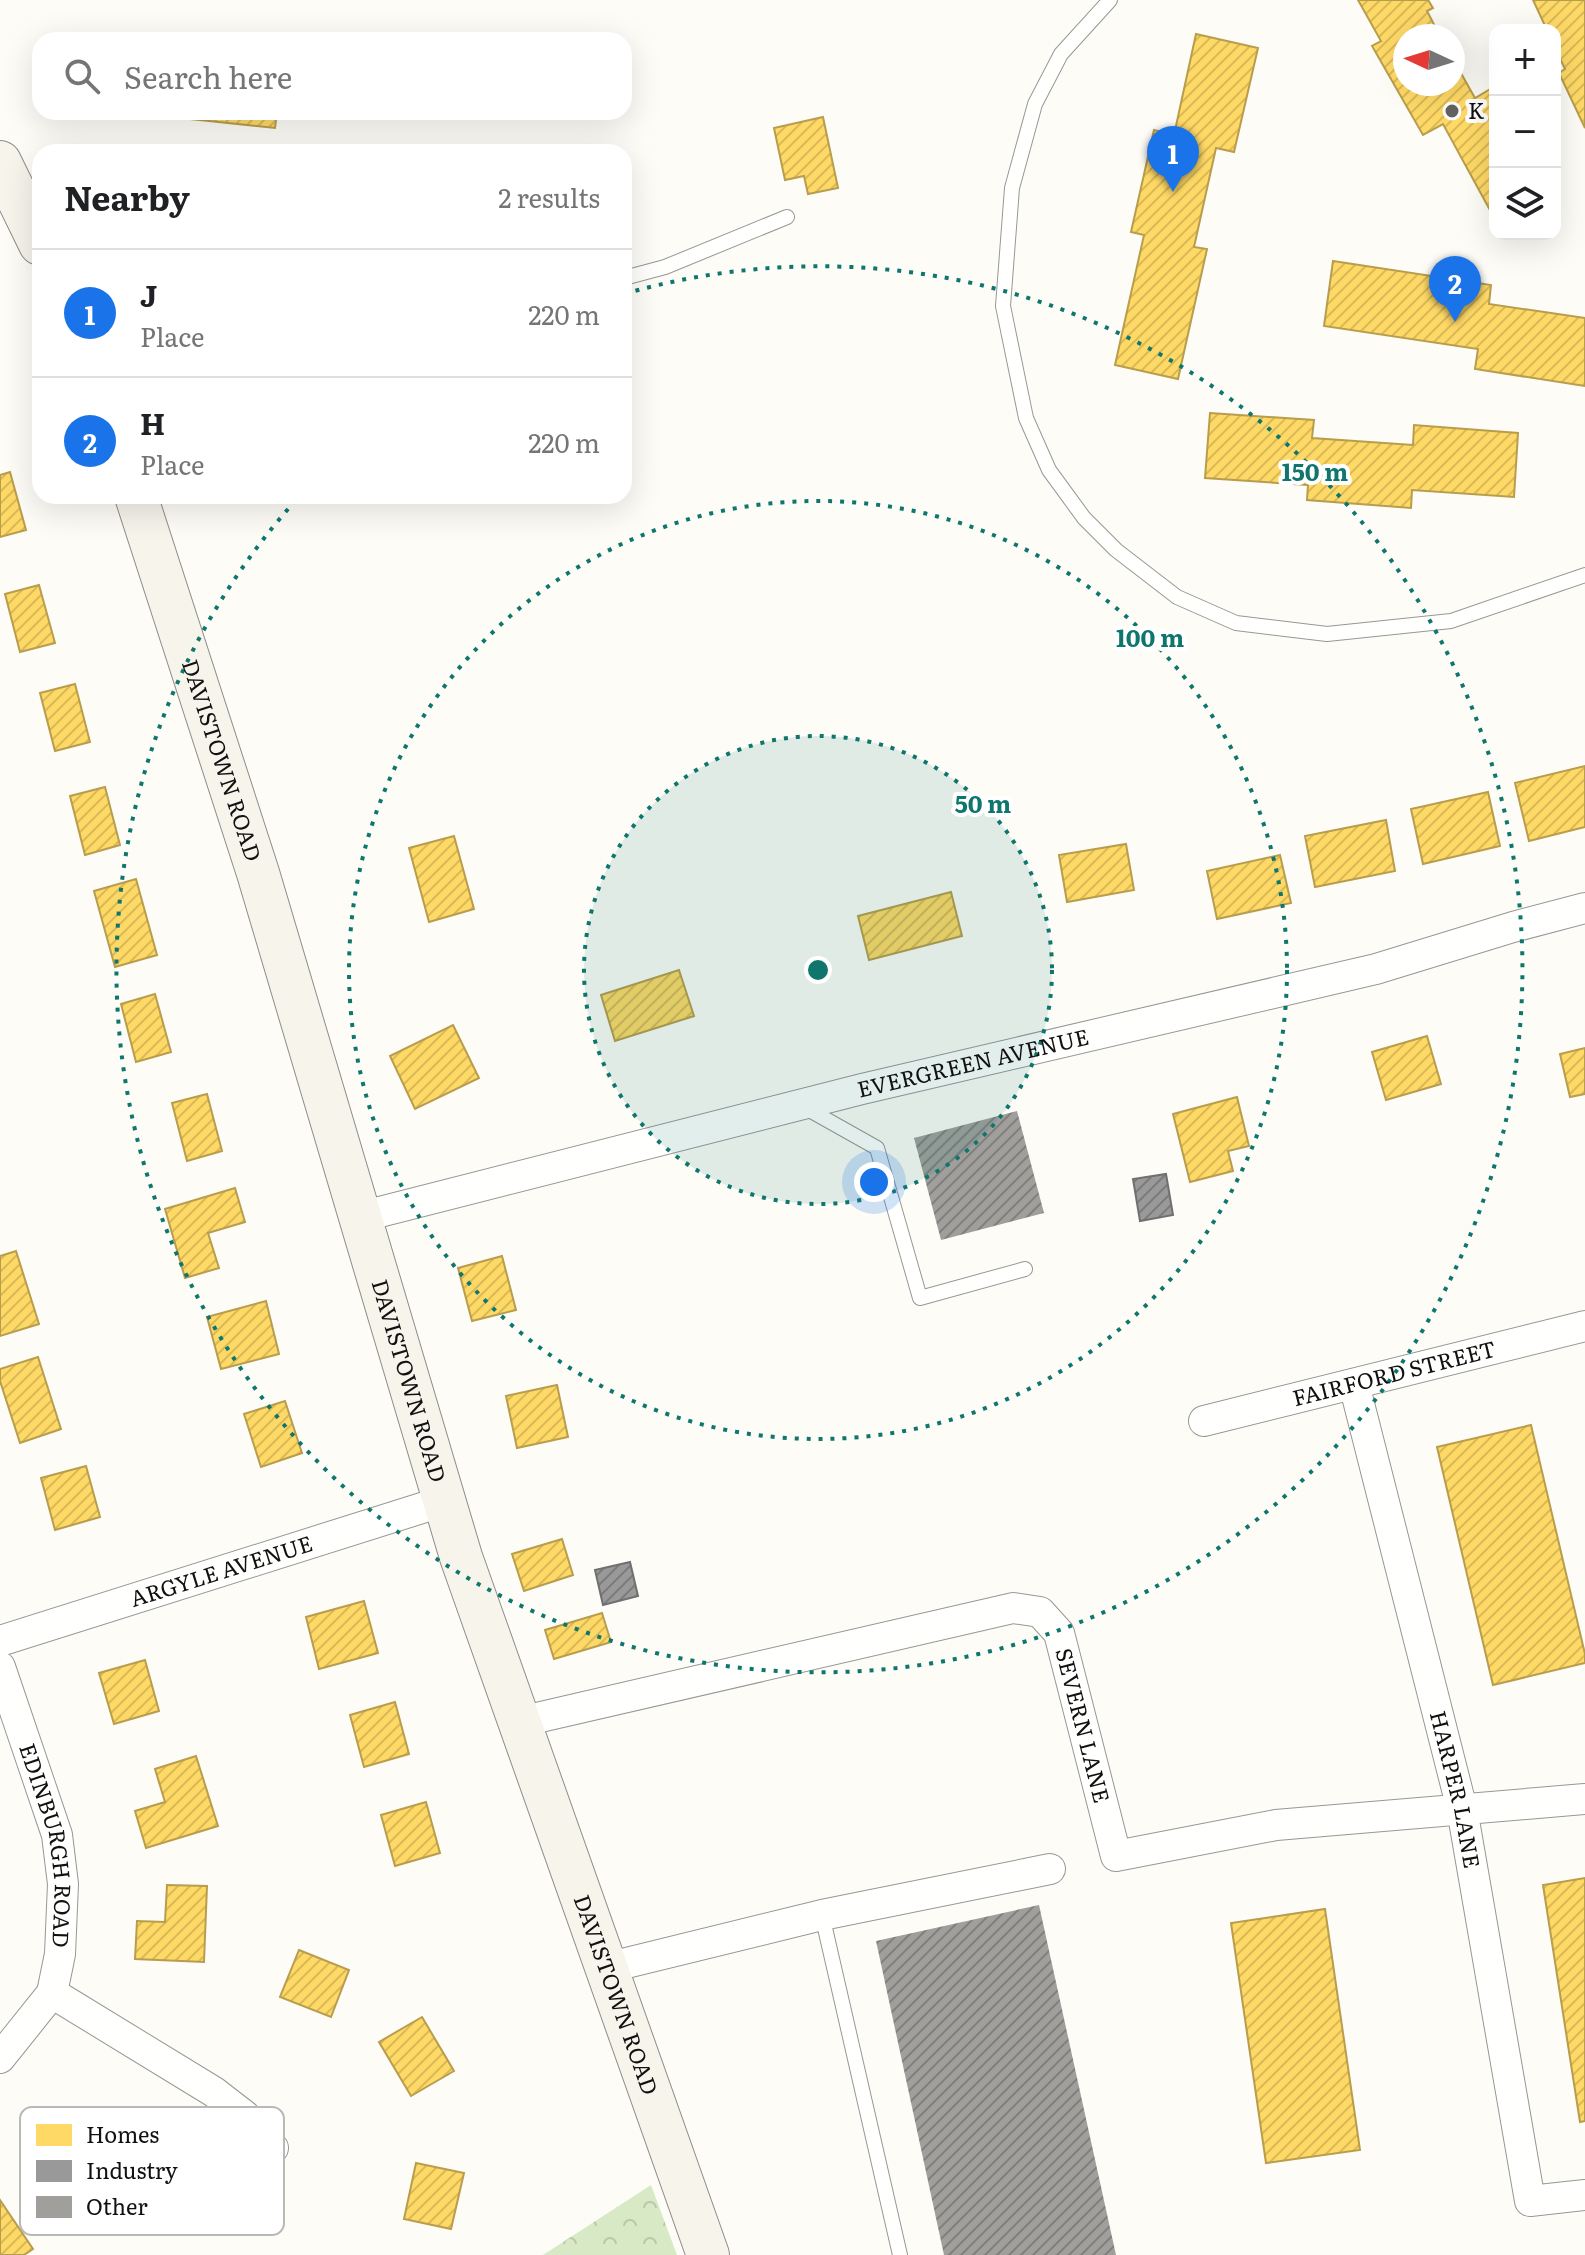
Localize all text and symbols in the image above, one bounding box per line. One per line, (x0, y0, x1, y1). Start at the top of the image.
north arrow (1393, 24, 1465, 96)
map controls (1489, 24, 1561, 240)
button: + (1489, 24, 1561, 96)
search box (32, 32, 632, 120)
icon: search (60, 54, 104, 98)
text: Search here (124, 54, 292, 98)
place label: K (1468, 93, 1485, 126)
button: − (1489, 96, 1561, 168)
marker: K (1443, 102, 1461, 120)
pin: 1 (1147, 126, 1199, 192)
button: layers (1489, 168, 1561, 240)
text: Nearby (64, 171, 190, 221)
text: 2 results (498, 177, 600, 216)
pin: 2 (1429, 256, 1481, 322)
text: J (140, 272, 157, 316)
text: 1 (85, 294, 95, 333)
text: 220 m (528, 294, 600, 333)
text: Place (140, 316, 205, 355)
text: H (140, 400, 165, 444)
text: 2 (83, 422, 97, 461)
text: 220 m (528, 422, 600, 461)
text: Place (140, 444, 205, 483)
text: 150 m (1282, 453, 1348, 488)
text: 100 m (1116, 619, 1184, 654)
street label: DAVISTOWN ROAD (175, 655, 271, 865)
text: 50 m (955, 785, 1011, 820)
centre of rings (804, 956, 832, 984)
street label: EVERGREEN AVENUE (854, 1019, 1092, 1105)
your location (854, 1162, 894, 1202)
street label: DAVISTOWN ROAD (364, 1275, 456, 1486)
street label: FAIRFORD STREET (1289, 1331, 1499, 1413)
street label: ARGYLE AVENUE (125, 1526, 316, 1614)
street label: SEVERN LANE (1048, 1644, 1120, 1806)
street label: HARPER LANE (1423, 1707, 1490, 1871)
street label: EDINBURGH ROAD (12, 1738, 81, 1948)
street label: DAVISTOWN ROAD (567, 1889, 668, 2099)
legend (20, 2107, 284, 2235)
text: Homes (86, 2117, 159, 2150)
text: Industry (86, 2153, 178, 2186)
text: Other (86, 2189, 148, 2222)

